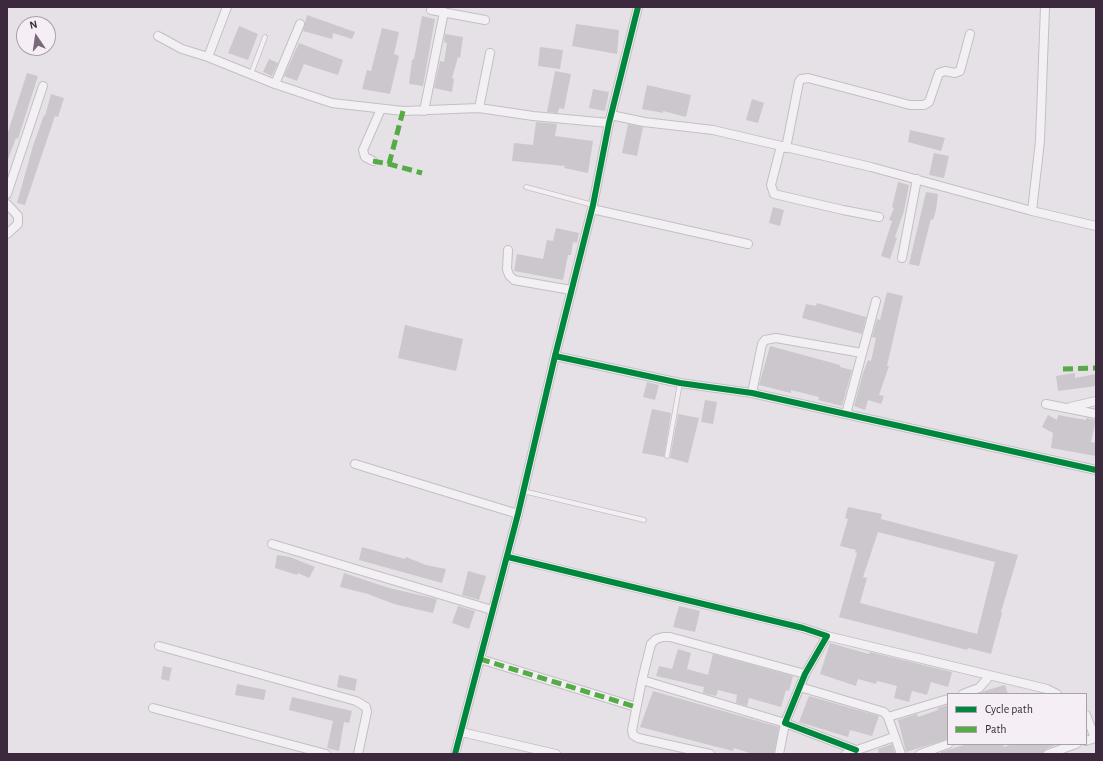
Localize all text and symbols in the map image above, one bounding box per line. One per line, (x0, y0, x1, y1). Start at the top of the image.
north arrow (16, 16, 56, 56)
text: N (28, 19, 38, 31)
legend (947, 693, 1087, 745)
text: Cycle path (985, 703, 1033, 715)
text: Path (985, 723, 1007, 735)

